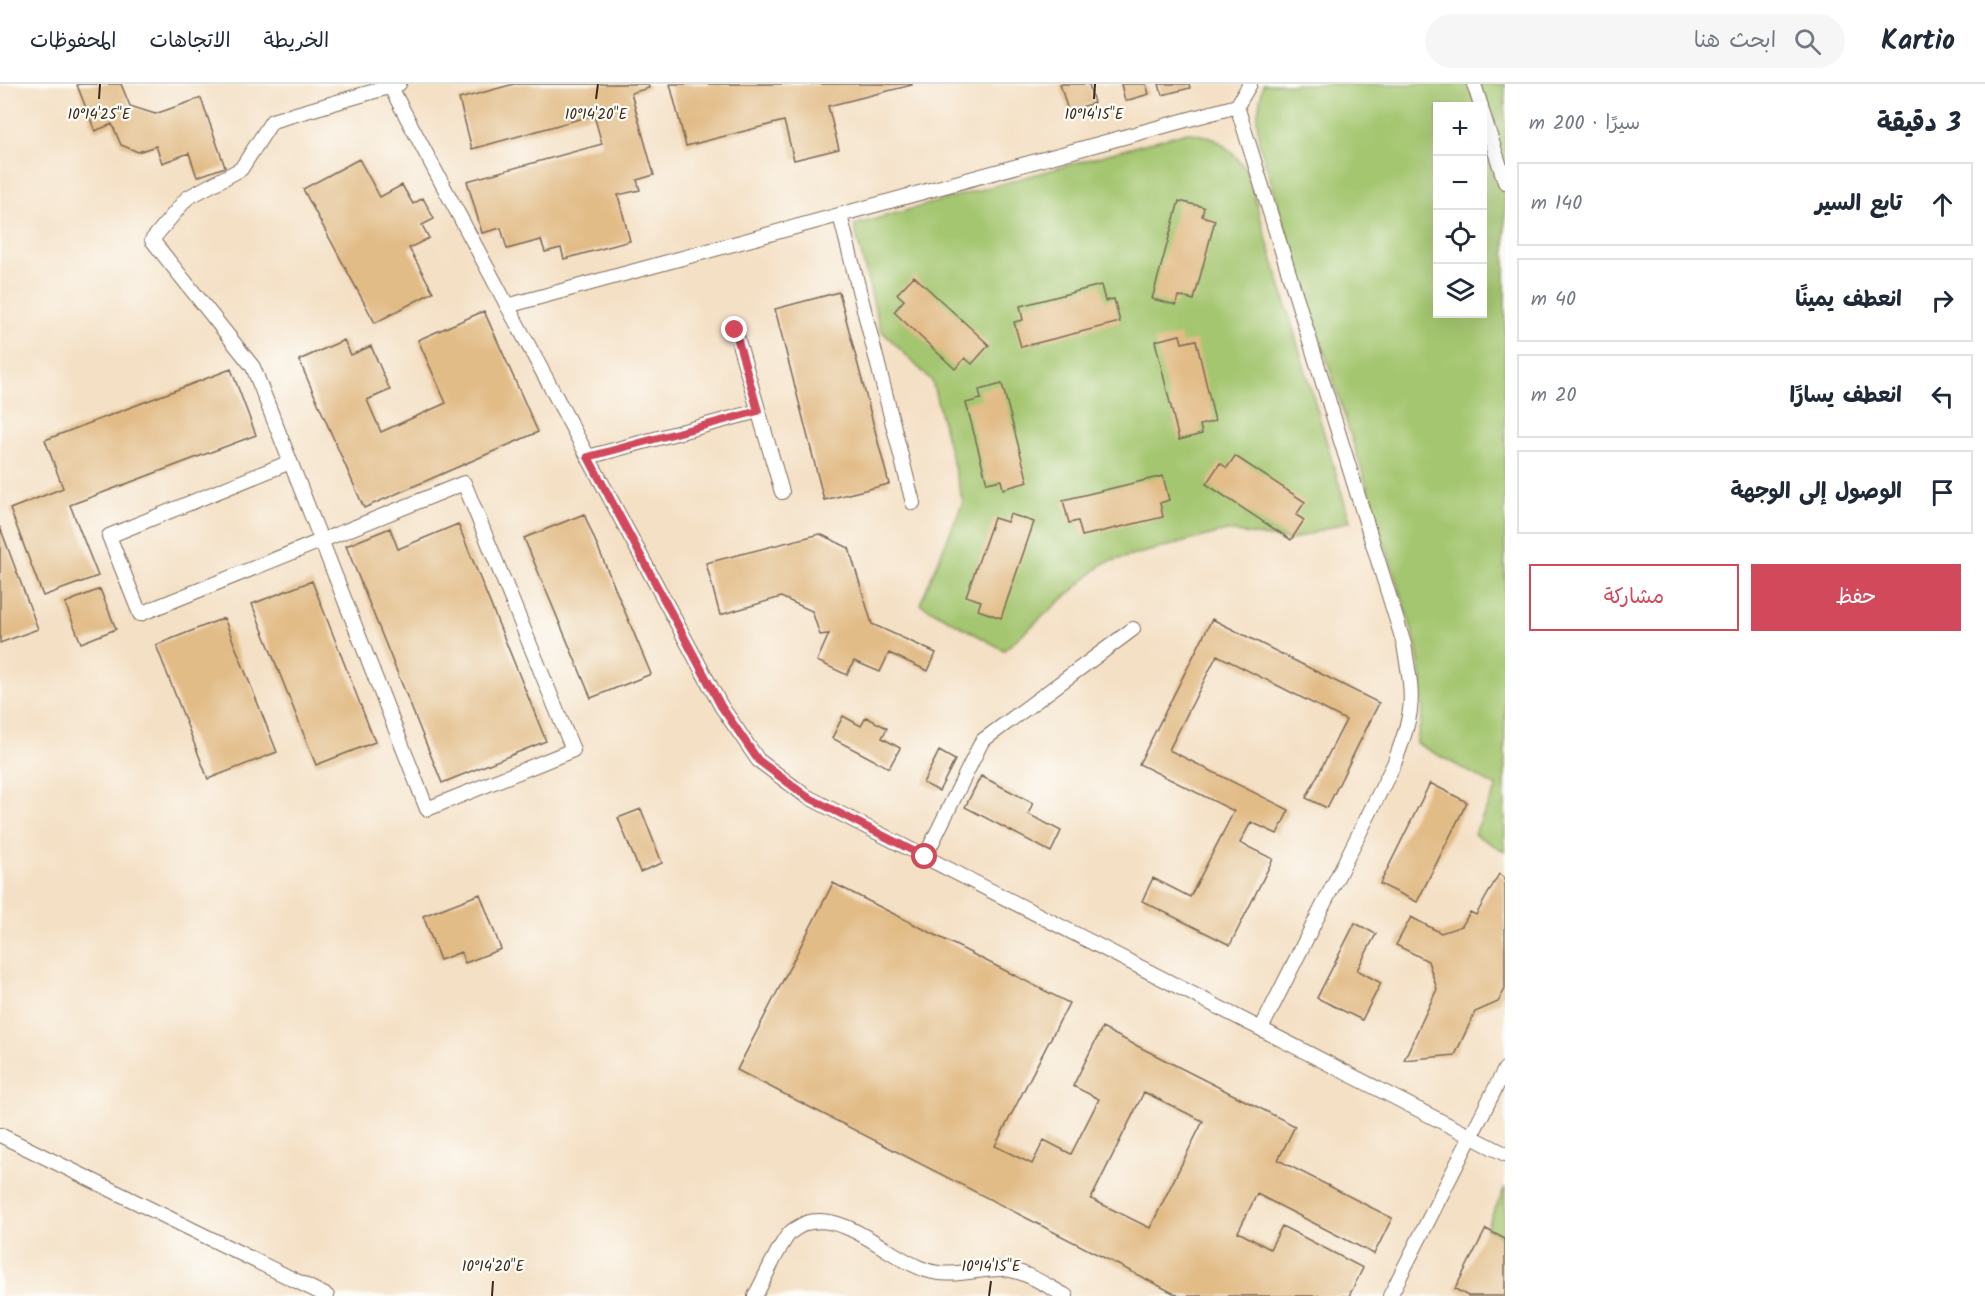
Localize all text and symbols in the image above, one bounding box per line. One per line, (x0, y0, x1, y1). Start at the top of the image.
search box (1425, 14, 1845, 68)
text: Kartio (1881, 19, 1955, 64)
text: ابحث هنا (1694, 24, 1776, 59)
text: المحفوظات (30, 25, 116, 58)
text: الاتجاهات (149, 25, 231, 58)
text: الخريطة (264, 25, 329, 58)
icon: search (1791, 25, 1824, 58)
map controls (1433, 102, 1487, 318)
button: + (1433, 102, 1487, 156)
text: 10°14'25"E (68, 103, 132, 127)
text: 10°14'20"E (565, 103, 628, 127)
text: 10°14'15"E (1065, 103, 1125, 127)
text: 3 دقيقة (1877, 103, 1961, 145)
text: سيرًا · 200 m (1529, 108, 1640, 140)
button: − (1433, 156, 1487, 210)
text: تابع السير (1815, 187, 1902, 222)
text: 140 m (1531, 188, 1582, 220)
icon: ahead (1926, 188, 1959, 221)
button: locate (1433, 210, 1487, 264)
button: layers (1433, 264, 1487, 318)
text: انعطف يمينًا (1795, 283, 1902, 318)
text: 40 m (1531, 284, 1576, 316)
icon: right (1926, 284, 1959, 317)
route end (721, 316, 747, 342)
text: انعطف يسارًا (1790, 379, 1902, 414)
text: 20 m (1531, 380, 1577, 412)
icon: left (1926, 380, 1959, 413)
text: الوصول إلى الوجهة (1730, 475, 1902, 510)
icon: arrive (1926, 476, 1959, 509)
button: مشاركة (1529, 564, 1739, 631)
button: حفظ (1751, 564, 1961, 631)
route start (911, 843, 937, 869)
text: 10°14'20"E (462, 1255, 525, 1279)
text: 10°14'15"E (962, 1255, 1022, 1279)

